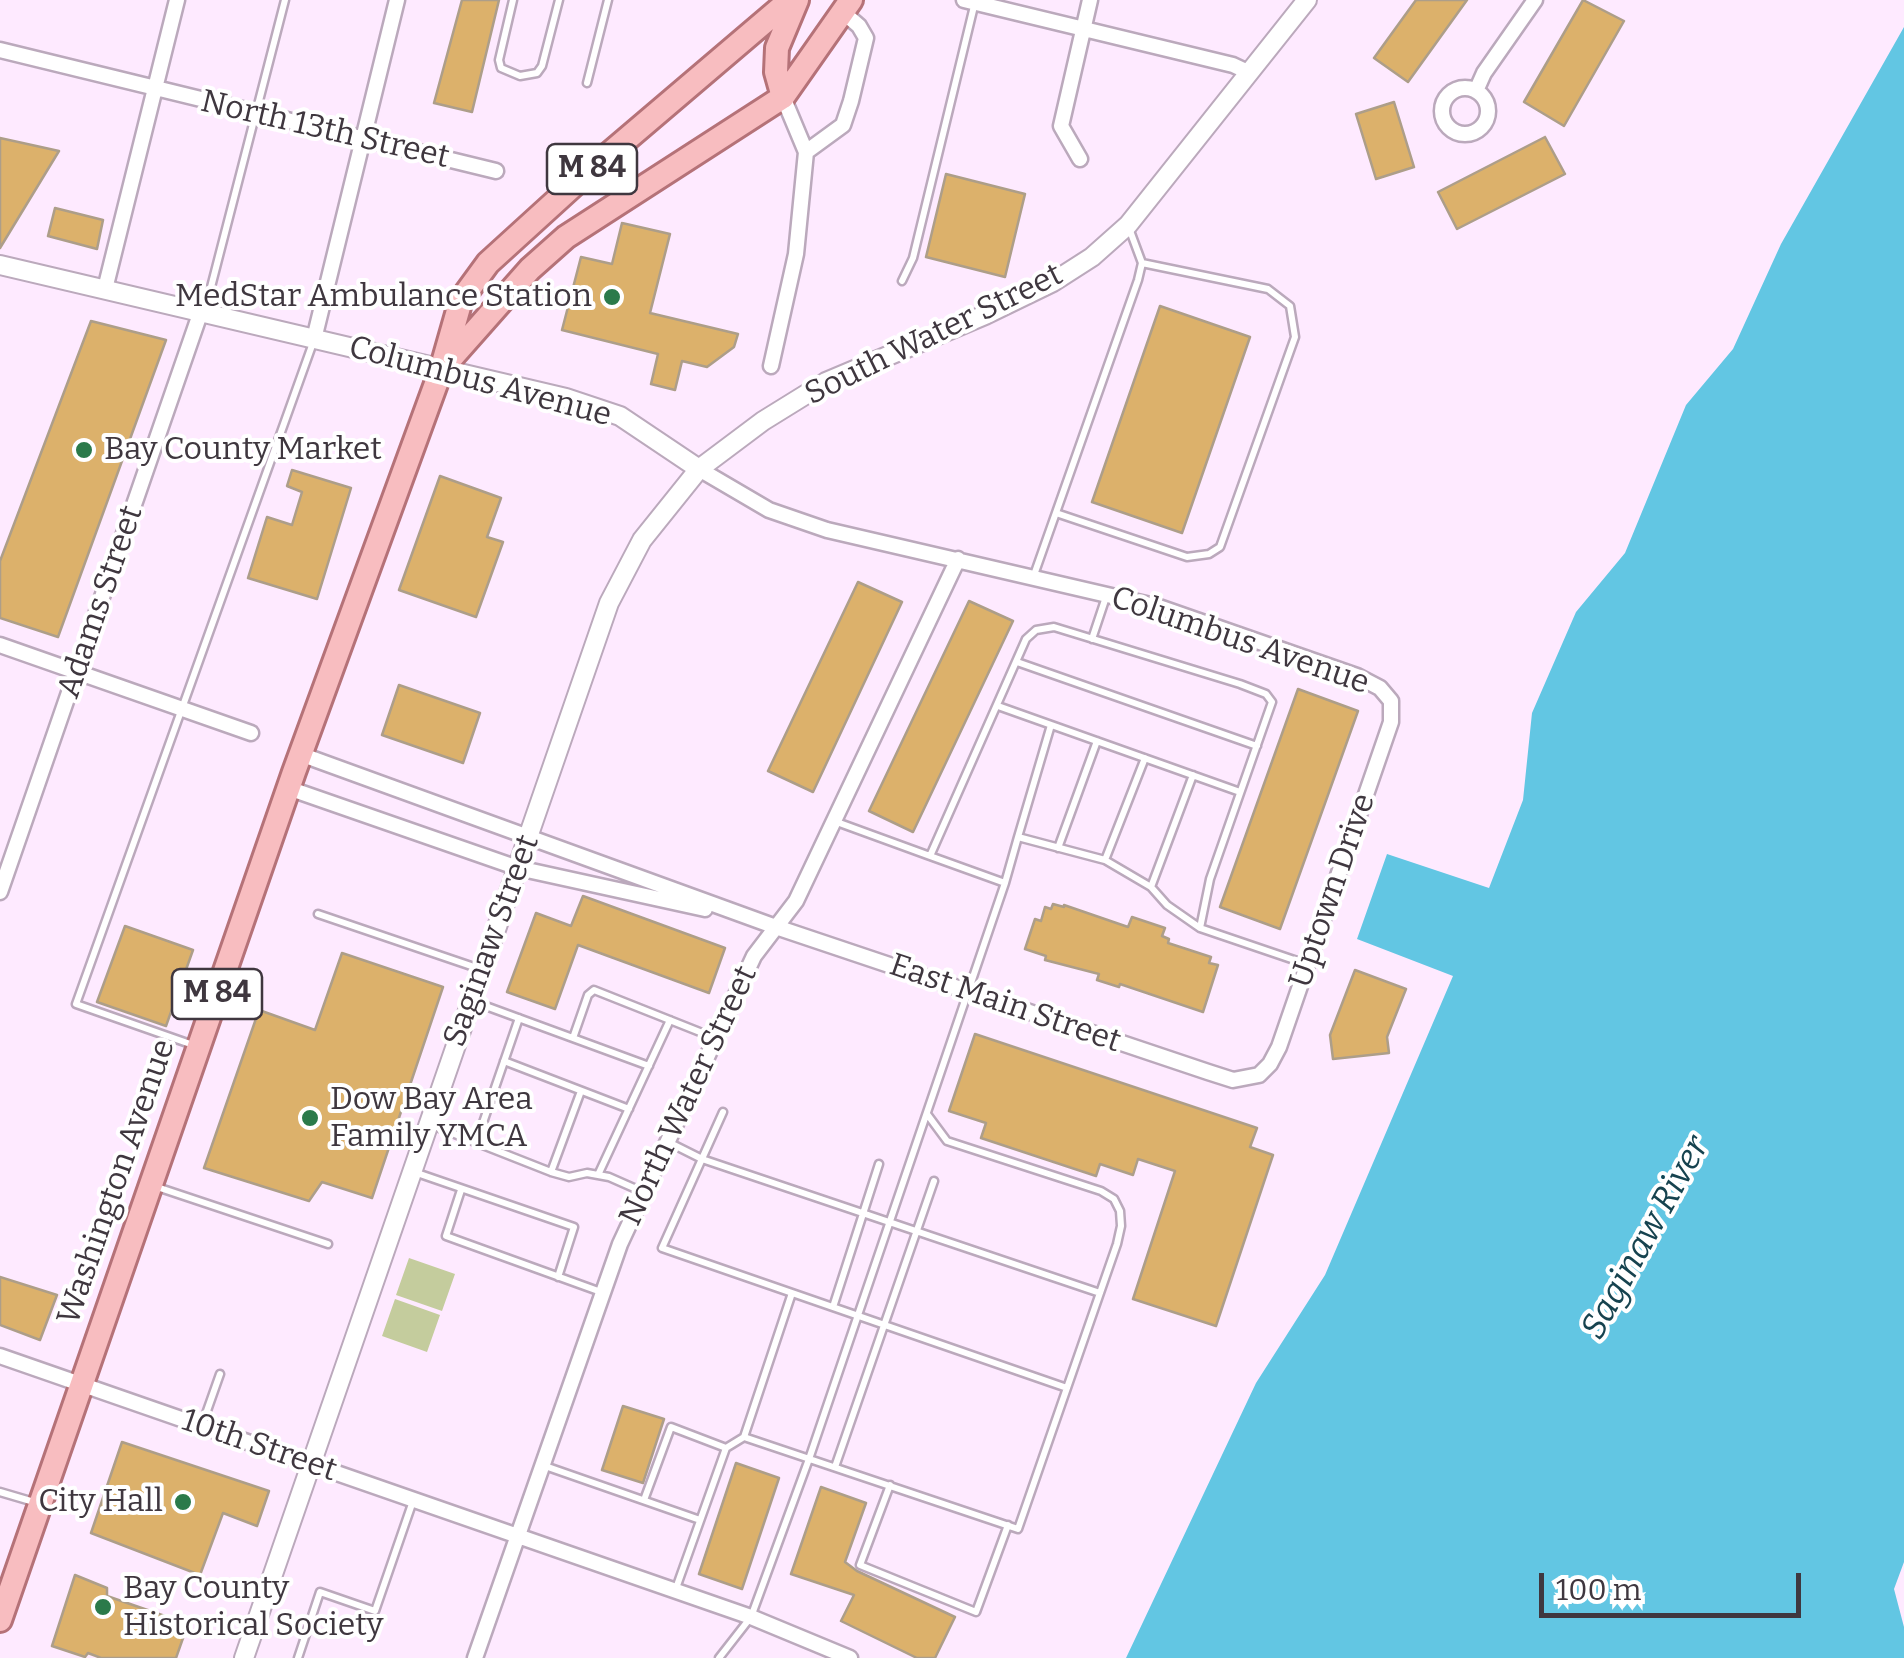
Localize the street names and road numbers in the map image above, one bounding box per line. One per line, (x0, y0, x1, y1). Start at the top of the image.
street label: North 13th Street (197, 83, 453, 177)
road number: M 84 (547, 144, 637, 194)
street label: South Water Street (799, 256, 1069, 414)
street label: Columbus Avenue (344, 328, 616, 436)
street label: Adams Street (50, 501, 152, 703)
street label: Columbus Avenue (1106, 579, 1374, 703)
street label: Uptown Drive (1282, 789, 1384, 993)
street label: Saginaw Street (436, 830, 548, 1052)
street label: East Main Street (884, 946, 1126, 1062)
street label: North Water Street (612, 960, 766, 1232)
road number: M 84 (172, 969, 262, 1019)
street label: Washington Avenue (50, 1034, 184, 1330)
street label: 10th Street (176, 1402, 342, 1490)

